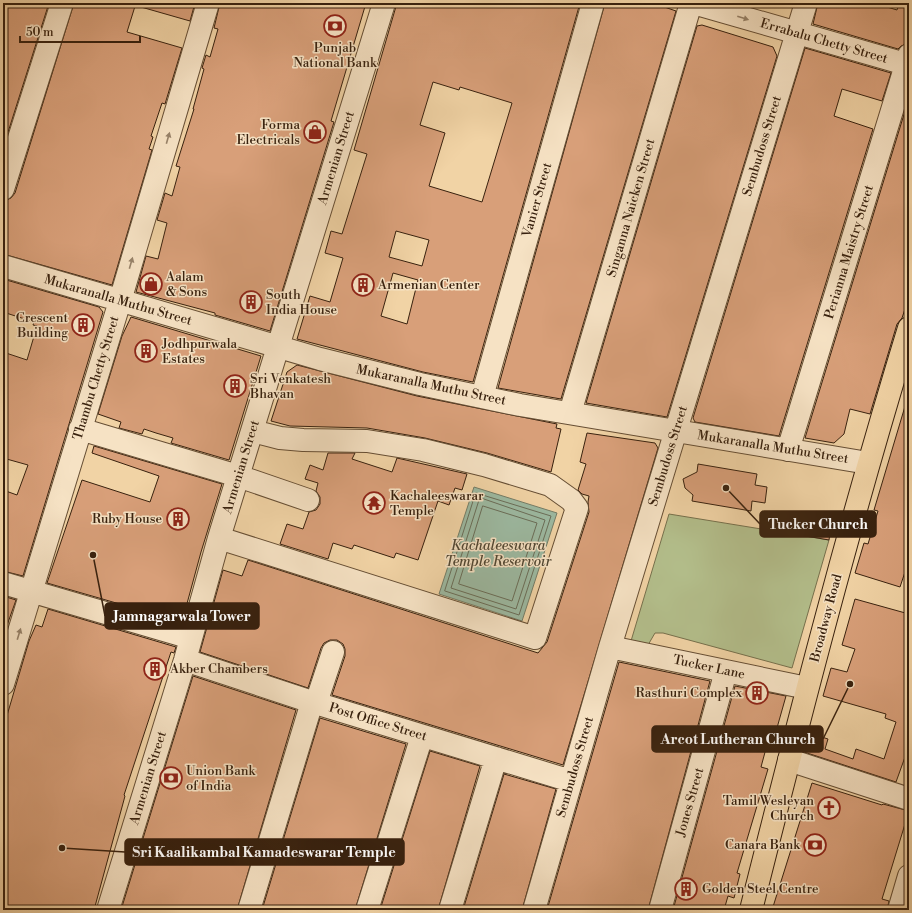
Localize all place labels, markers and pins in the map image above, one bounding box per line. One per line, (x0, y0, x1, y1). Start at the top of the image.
bank icon: Punjab National Bank (322, 13, 348, 39)
place label: Punjab National Bank (293, 40, 378, 71)
place label: Forma Electricals (237, 117, 300, 148)
shop icon: Forma Electricals (302, 119, 328, 145)
place label: Aalam & Sons (165, 269, 208, 300)
shop icon: Aalam & Sons (138, 271, 164, 297)
building icon: Armenian Center (350, 272, 376, 298)
place label: Armenian Center (377, 277, 480, 293)
place label: South India House (266, 287, 337, 318)
building icon: South India House (238, 289, 264, 315)
place label: Crescent Building (16, 310, 68, 341)
building icon: Crescent Building (70, 312, 96, 338)
place label: Jodhpurwala Estates (161, 336, 238, 367)
building icon: Jodhpurwala Estates (133, 338, 159, 364)
place label: Sri Venkatesh Bhavan (249, 371, 331, 402)
building icon: Sri Venkatesh Bhavan (222, 373, 248, 399)
place label: Kachaleeswarar Temple (390, 488, 484, 519)
temple icon: Kachaleeswarar Temple (361, 490, 387, 516)
building icon: Ruby House (165, 506, 191, 532)
place label: Ruby House (92, 511, 162, 527)
callout: Tucker Church (760, 511, 876, 537)
callout: Jamnagarwala Tower (105, 603, 259, 629)
building icon: Akber Chambers (142, 656, 168, 682)
place label: Akber Chambers (169, 661, 268, 677)
building icon: Rasthuri Complex (744, 680, 770, 706)
place label: Rasthuri Complex (636, 685, 742, 701)
callout: Arcot Lutheran Church (652, 726, 823, 752)
place label: Union Bank of India (186, 763, 257, 794)
bank icon: Union Bank of India (158, 765, 184, 791)
place label: Tamil Wesleyan Church (723, 793, 814, 824)
church icon: Tamil Wesleyan Church (816, 795, 842, 821)
bank icon: Canara Bank (802, 832, 828, 858)
place label: Canara Bank (725, 837, 801, 853)
callout: Sri Kaalikambal Kamadeswarar Temple (125, 839, 404, 865)
building icon: Golden Steel Centre (673, 876, 699, 902)
place label: Golden Steel Centre (702, 881, 819, 897)

